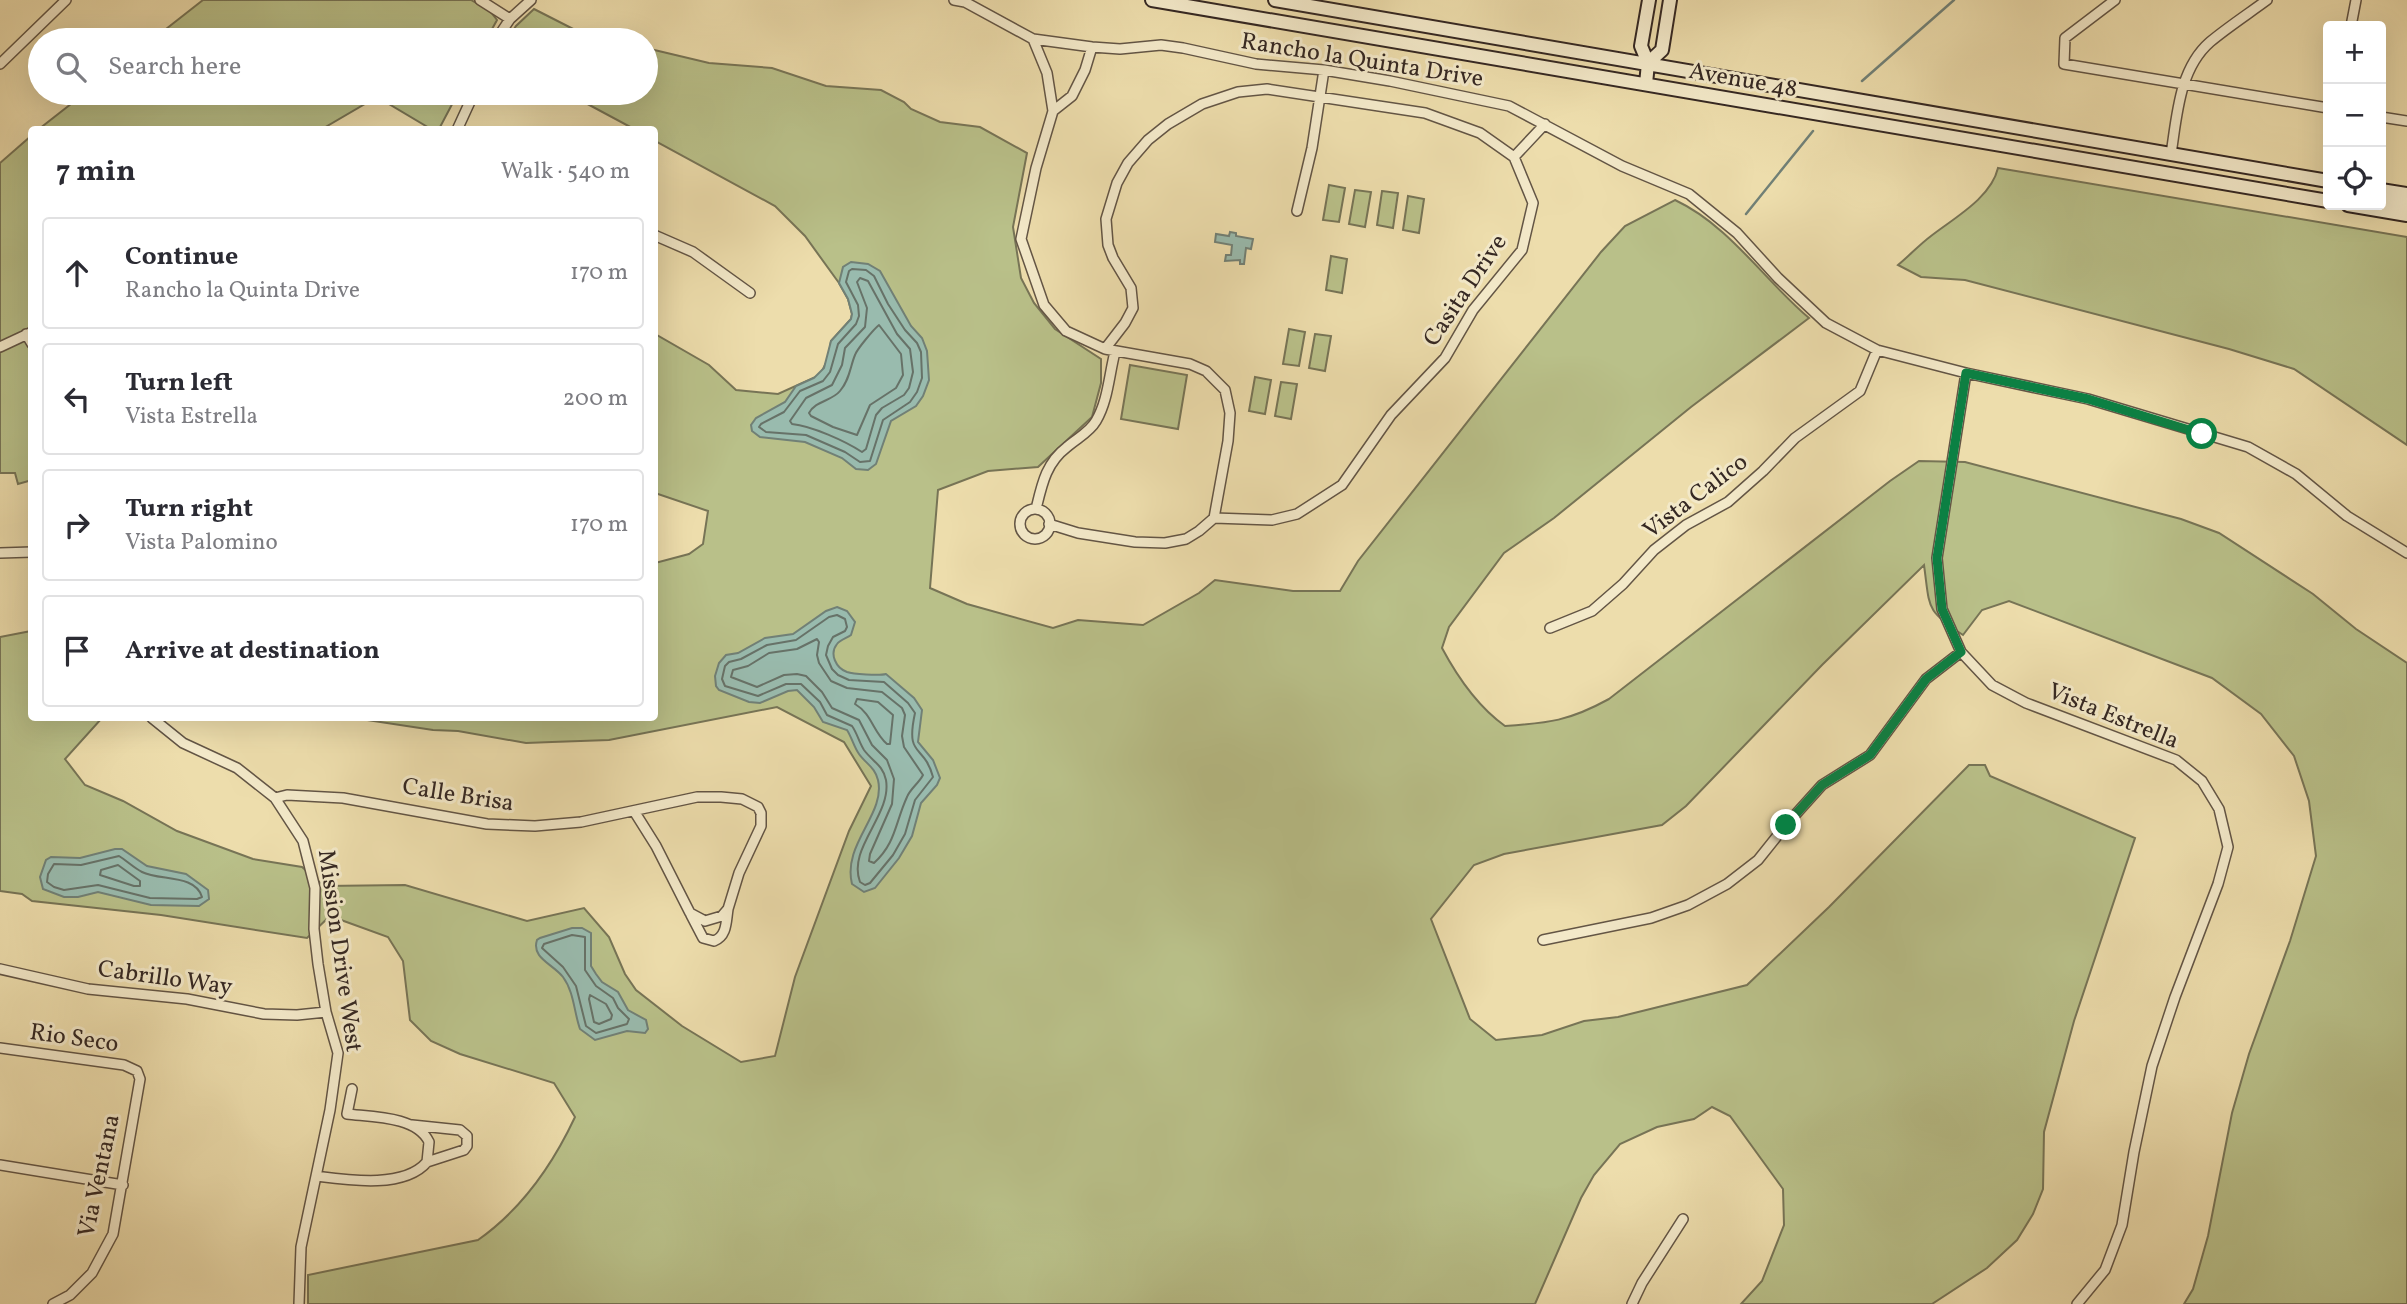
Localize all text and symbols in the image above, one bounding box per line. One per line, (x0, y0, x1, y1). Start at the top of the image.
map controls (2323, 21, 2386, 210)
button: + (2323, 21, 2386, 84)
street label: Rancho la Quinta Drive (1238, 25, 1486, 97)
search box (28, 28, 658, 105)
icon: search (52, 48, 90, 86)
text: Search here (108, 49, 241, 85)
street label: Avenue 48 (1686, 55, 1800, 107)
button: − (2323, 84, 2386, 147)
button: locate (2323, 147, 2386, 210)
text: 7 min (56, 151, 136, 193)
text: Walk · 540 m (501, 156, 630, 188)
street label: Casita Drive (1416, 228, 1516, 354)
text: Continue (125, 239, 238, 275)
icon: ahead (58, 254, 96, 292)
text: 170 m (570, 257, 628, 289)
text: Rancho la Quinta Drive (125, 275, 360, 307)
text: Turn left (125, 365, 233, 401)
icon: left (58, 380, 96, 418)
text: 200 m (563, 383, 628, 415)
text: Vista Estrella (125, 401, 258, 433)
route start (2186, 418, 2217, 449)
street label: Vista Calico (1636, 446, 1756, 548)
text: Turn right (125, 491, 253, 527)
icon: right (58, 506, 96, 544)
text: 170 m (570, 509, 628, 541)
text: Vista Palomino (125, 527, 278, 559)
icon: arrive (58, 632, 96, 670)
text: Arrive at destination (125, 633, 380, 669)
street label: Vista Estrella (2042, 675, 2184, 759)
street label: Calle Brisa (400, 770, 516, 822)
route end (1770, 809, 1801, 840)
street label: Mission Drive West (308, 848, 370, 1054)
street label: Cabrillo Way (95, 953, 235, 1005)
street label: Rio Seco (27, 1016, 121, 1062)
street label: Via Ventana (70, 1111, 130, 1241)

